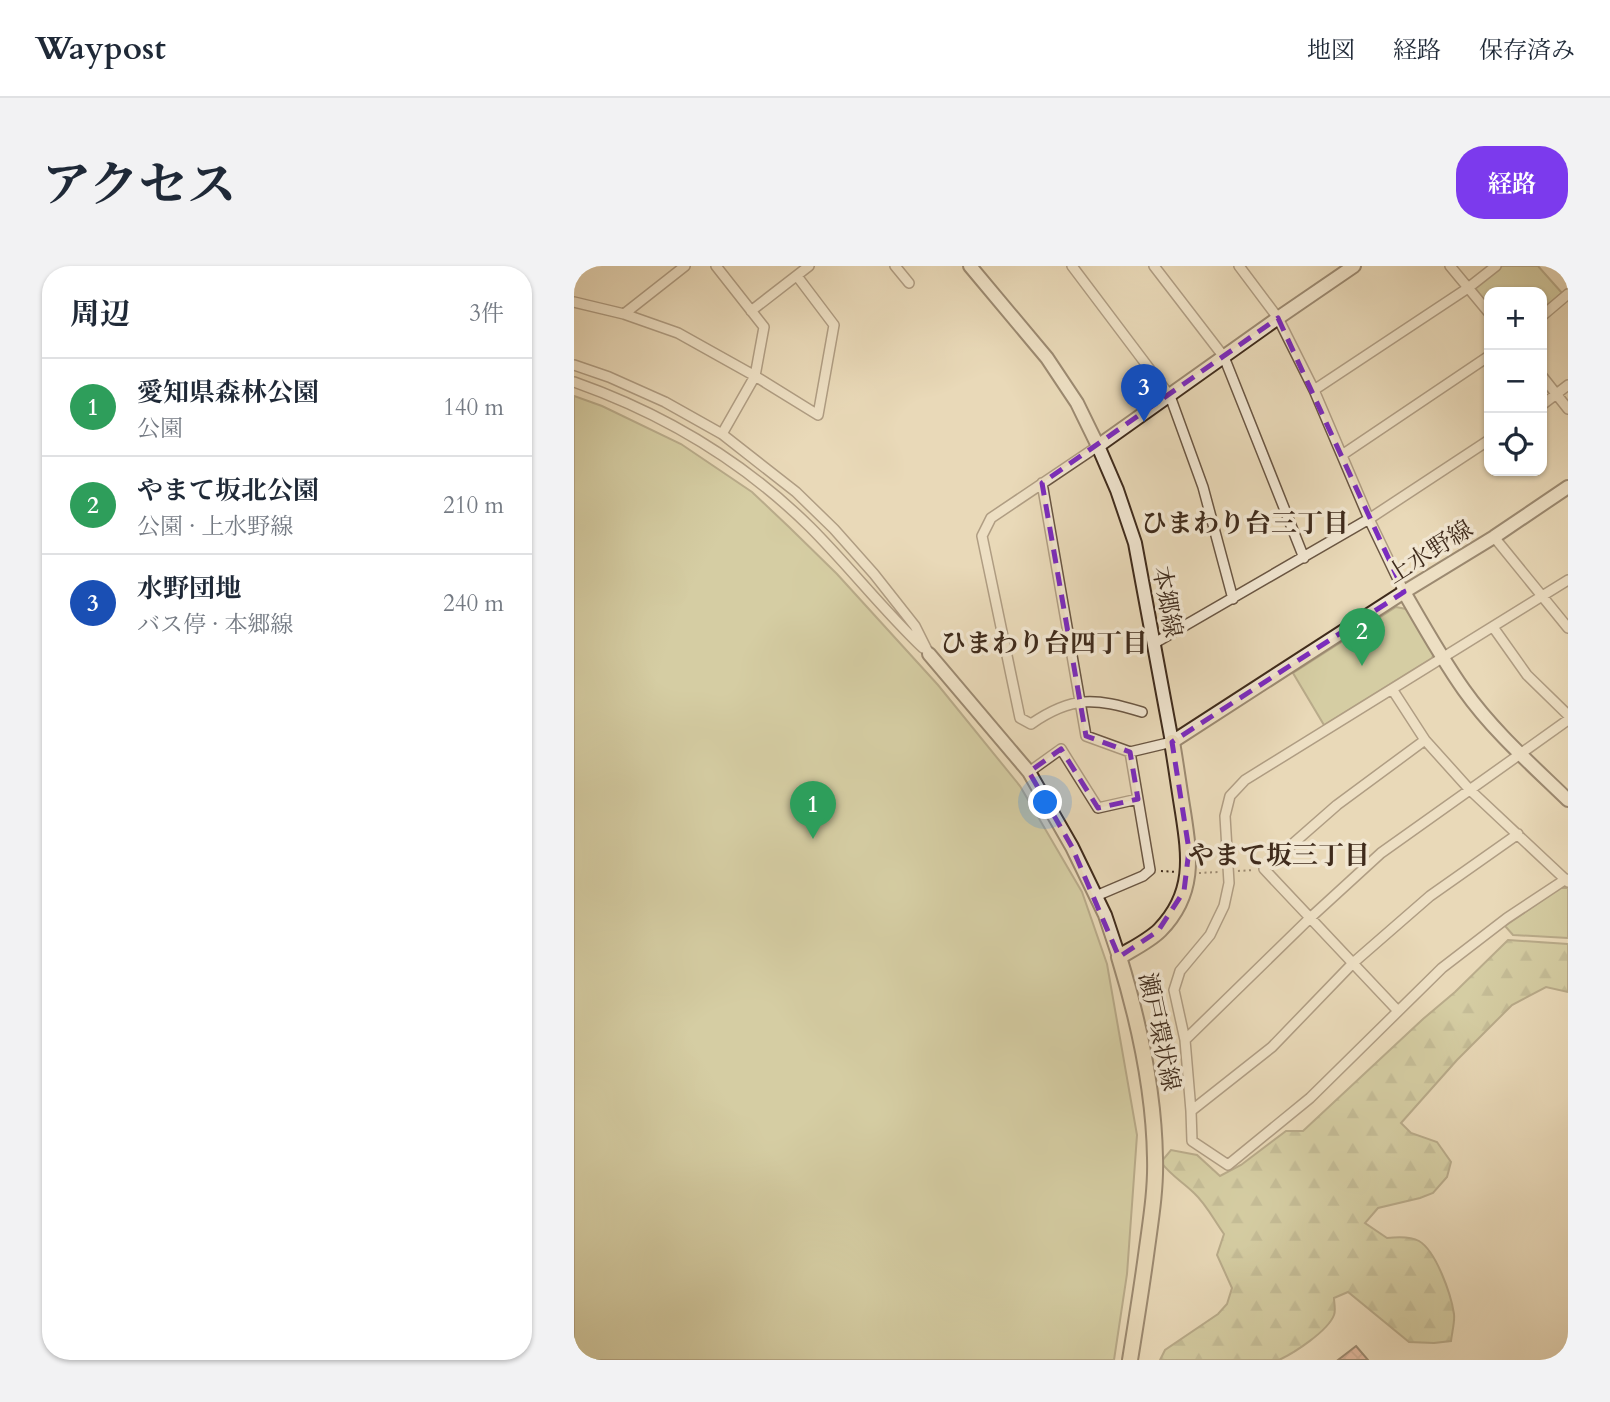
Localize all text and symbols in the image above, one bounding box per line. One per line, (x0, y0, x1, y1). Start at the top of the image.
text: Waypost (35, 26, 166, 71)
text: 地図 (1307, 34, 1355, 67)
text: 経路 (1393, 34, 1441, 67)
text: 保存済み (1479, 34, 1575, 67)
button: 経路 (1456, 146, 1568, 219)
text: アクセス (42, 152, 237, 219)
map controls (1484, 287, 1547, 476)
button: + (1484, 287, 1547, 350)
text: 周辺 (70, 294, 130, 335)
text: 3件 (469, 298, 504, 329)
button: − (1484, 350, 1547, 413)
pin: 3 (1121, 364, 1167, 422)
text: 愛知県森林公園 (137, 375, 319, 410)
text: 1 (87, 392, 99, 423)
text: 140 m (443, 392, 504, 423)
text: 公園 (137, 413, 183, 444)
button: locate (1484, 413, 1547, 476)
text: やまて坂北公園 (137, 473, 319, 508)
text: 2 (87, 490, 99, 521)
text: 210 m (443, 490, 504, 521)
district label: ひまわり台三丁目 (1141, 506, 1349, 541)
text: 公園 · 上水野線 (137, 511, 293, 542)
street label: 上水野線 (1381, 513, 1479, 591)
street label: 本郷線 (1144, 564, 1190, 640)
text: 水野団地 (137, 571, 241, 606)
text: 3 (87, 588, 99, 619)
text: 240 m (443, 588, 504, 619)
pin: 2 (1339, 608, 1385, 666)
text: バス停 · 本郷線 (137, 609, 293, 640)
district label: ひまわり台四丁目 (940, 626, 1148, 661)
pin: 1 (790, 781, 836, 839)
your location (1028, 785, 1062, 819)
district label: やまて坂三丁目 (1188, 838, 1370, 873)
street label: 瀬戸環状線 (1130, 970, 1188, 1094)

